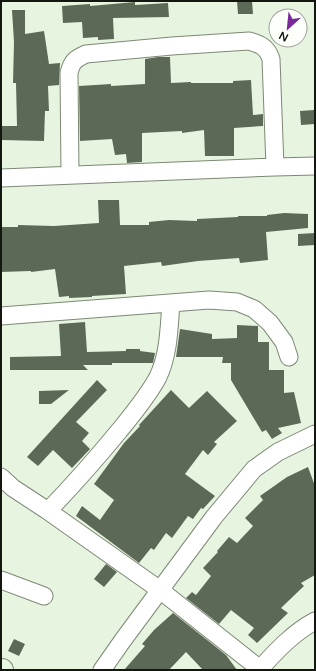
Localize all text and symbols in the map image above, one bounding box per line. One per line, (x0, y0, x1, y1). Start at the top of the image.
north arrow (268, 8, 308, 48)
text: N (277, 29, 291, 44)

